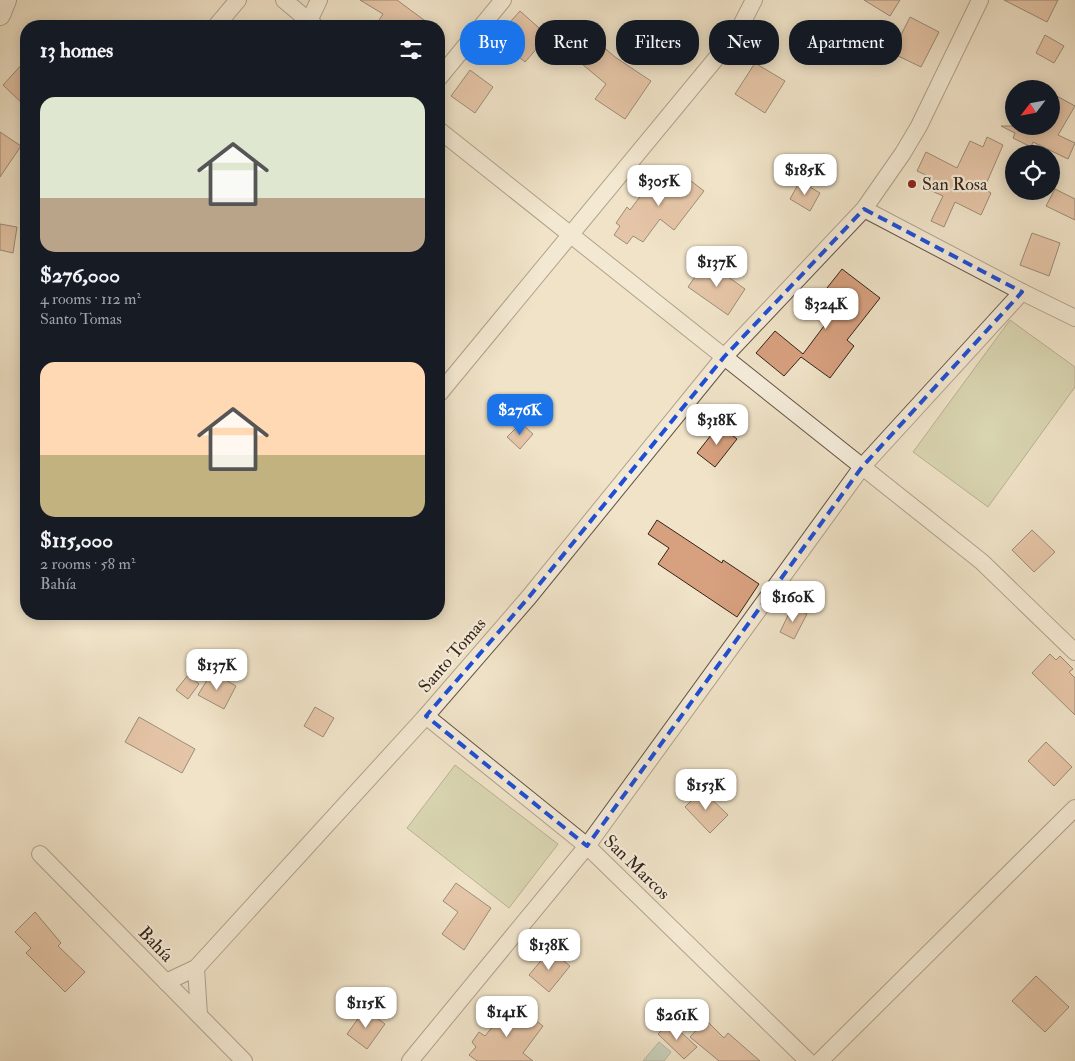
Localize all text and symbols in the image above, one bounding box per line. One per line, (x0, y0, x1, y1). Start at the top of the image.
chip: Buy (460, 20, 525, 65)
chip: Rent (535, 20, 606, 65)
chip: Filters (616, 20, 699, 65)
chip: New (709, 20, 779, 65)
chip: Apartment (789, 20, 902, 65)
icon: filters (397, 36, 425, 64)
text: 13 homes (40, 37, 113, 64)
north arrow (1005, 80, 1060, 135)
map controls (1005, 80, 1060, 200)
icon: home (188, 129, 278, 219)
button: locate (1005, 145, 1060, 200)
pin: $185K (770, 154, 840, 196)
text: $185K (785, 160, 825, 180)
pin: $305K (624, 164, 694, 207)
text: $305K (638, 171, 680, 191)
place label: San Rosa (922, 173, 988, 196)
marker: San Rosa (906, 178, 918, 190)
pin: $137K (682, 246, 752, 288)
text: $137K (697, 252, 737, 272)
text: $276,000 (40, 262, 120, 289)
pin: $324K (791, 288, 861, 330)
text: 4 rooms · 112 m² (40, 289, 141, 309)
text: $324K (804, 294, 848, 314)
text: Santo Tomas (40, 309, 122, 329)
icon: home (188, 394, 278, 484)
pin: $276K (485, 394, 555, 436)
text: $276K (498, 400, 542, 420)
pin: $318K (682, 404, 752, 446)
text: $318K (697, 410, 737, 430)
text: $115,000 (40, 527, 113, 554)
text: 2 rooms · 58 m² (40, 554, 135, 574)
text: Bahía (40, 574, 76, 594)
pin: $160K (758, 580, 828, 623)
text: $160K (772, 587, 814, 607)
street label: Santo Tomas (413, 613, 491, 698)
pin: $137K (182, 648, 252, 691)
text: $137K (197, 655, 237, 675)
pin: $153K (671, 768, 741, 811)
text: $153K (686, 775, 726, 795)
street label: San Marcos (599, 830, 675, 905)
street label: Bahía (133, 922, 179, 967)
pin: $138K (514, 928, 584, 971)
text: $138K (529, 935, 569, 955)
pin: $115K (331, 986, 401, 1029)
text: $115K (347, 993, 385, 1013)
pin: $141K (472, 996, 542, 1038)
pin: $261K (642, 998, 712, 1041)
text: $141K (487, 1002, 527, 1022)
text: $261K (656, 1005, 698, 1025)

